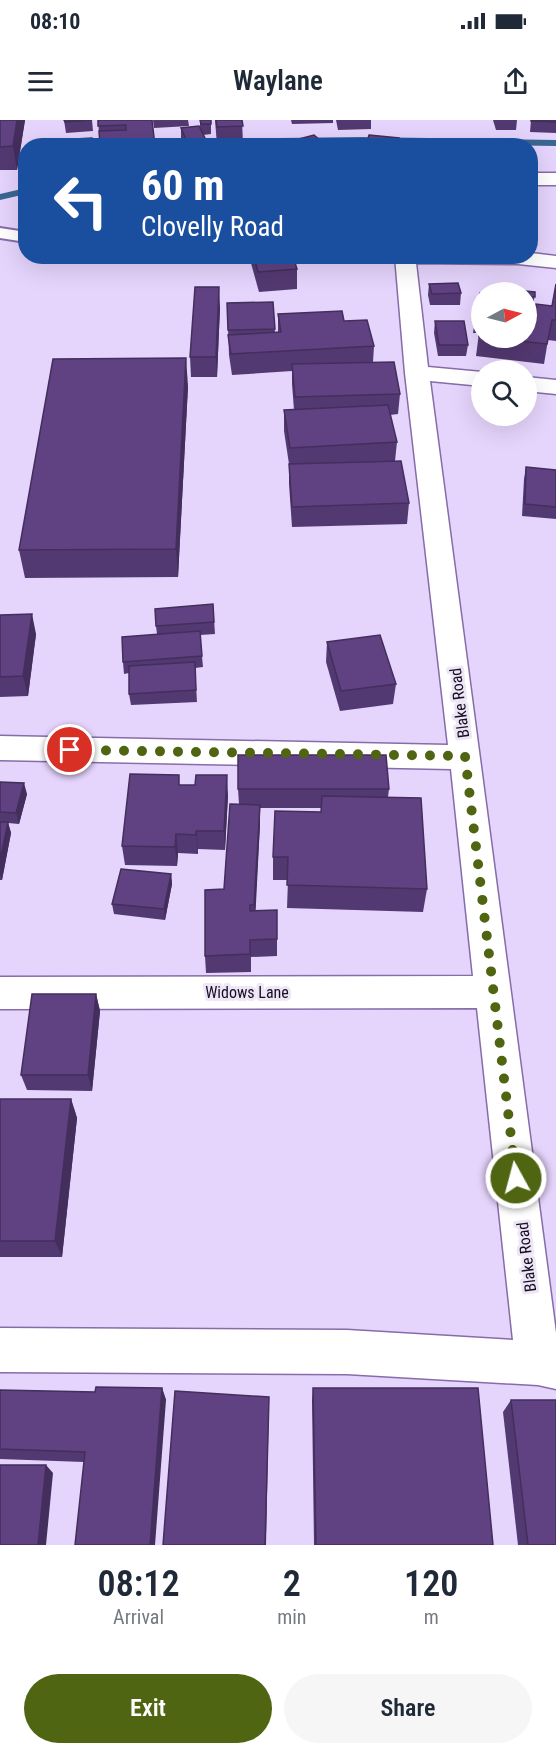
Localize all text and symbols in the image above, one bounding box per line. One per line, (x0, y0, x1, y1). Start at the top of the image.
text: 08:10 (30, 9, 81, 34)
icon: menu (24, 65, 57, 98)
text: Waylane (233, 65, 323, 97)
icon: share (499, 65, 532, 98)
text: 60 m (141, 161, 224, 210)
icon: left (42, 162, 120, 240)
text: Clovelly Road (141, 211, 284, 243)
north arrow (471, 282, 537, 348)
map controls (471, 282, 537, 426)
button: search (471, 360, 537, 426)
street label: Blake Road (446, 667, 473, 739)
pin (44, 724, 95, 775)
icon: arrive (53, 733, 86, 766)
street label: Widows Lane (205, 983, 289, 1002)
position arrow (484, 1146, 548, 1210)
street label: Blake Road (513, 1221, 540, 1293)
text: 08:12 (98, 1563, 180, 1605)
text: 2 (283, 1563, 301, 1605)
text: 120 (404, 1563, 458, 1605)
text: Arrival (113, 1605, 164, 1629)
text: min (277, 1605, 306, 1629)
text: m (424, 1605, 439, 1629)
button: Exit (24, 1674, 272, 1743)
button: Share (284, 1674, 532, 1743)

